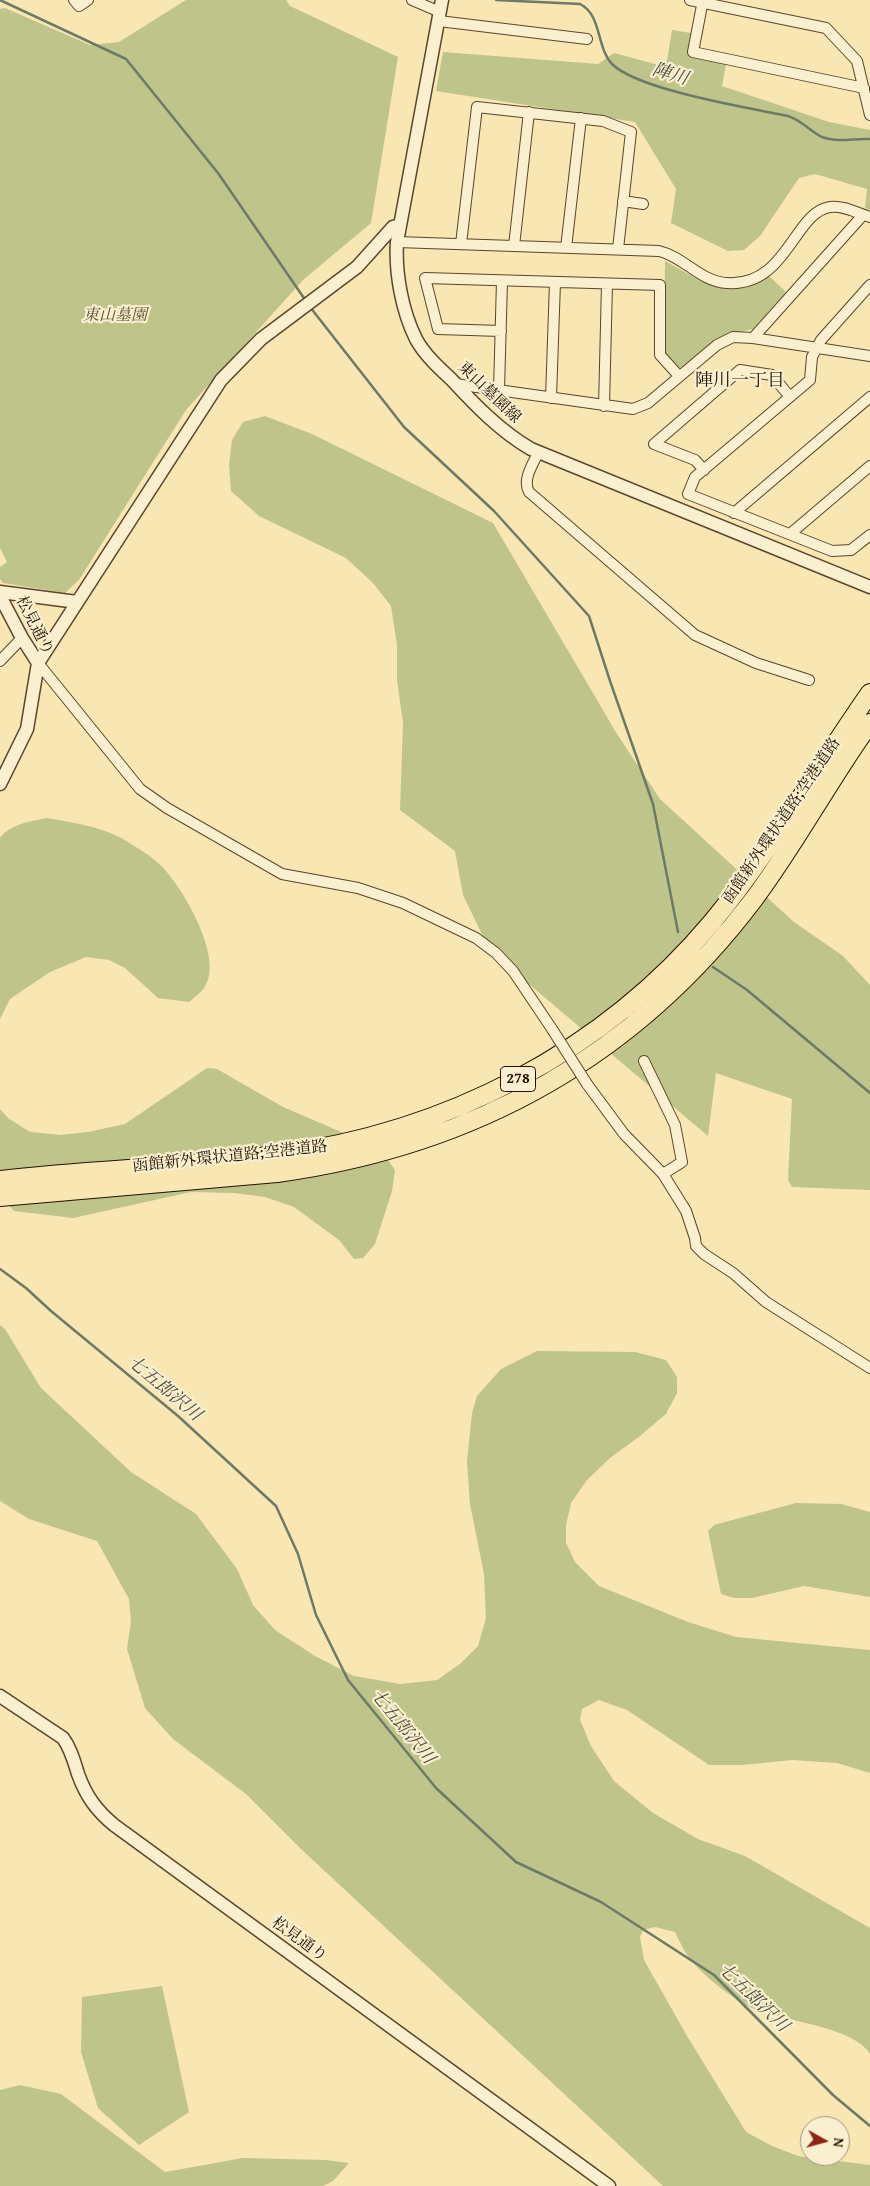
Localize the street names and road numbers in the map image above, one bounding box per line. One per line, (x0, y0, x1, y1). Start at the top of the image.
street label: 東山墓園線 (454, 358, 524, 428)
street label: 松見通り (11, 593, 57, 659)
street label: 函館新外環状道路;空港道路 (719, 734, 845, 908)
road number: 278 (500, 1066, 536, 1092)
street label: 函館新外環状道路;空港道路 (132, 1137, 328, 1177)
street label: 松見通り (267, 1913, 331, 1967)

